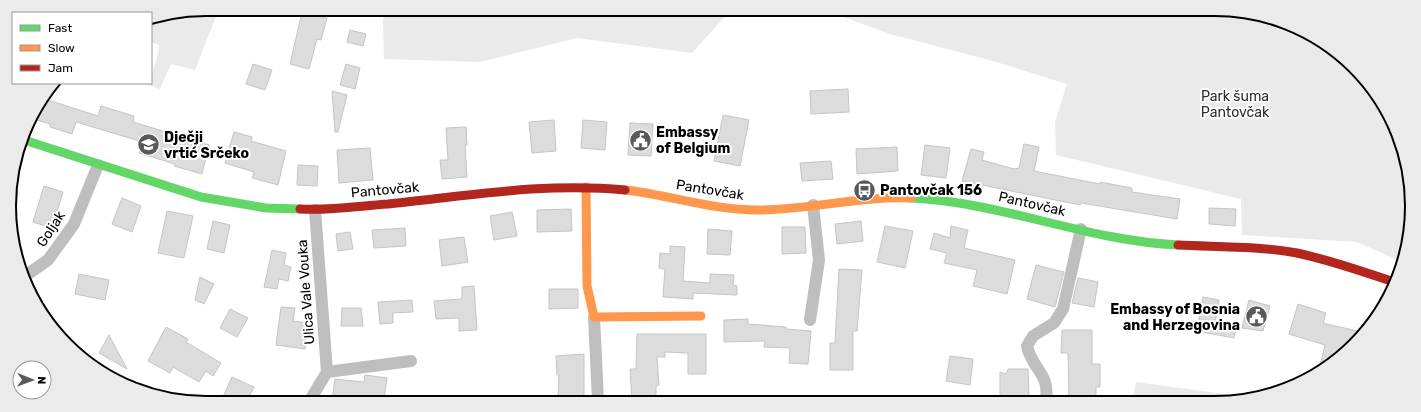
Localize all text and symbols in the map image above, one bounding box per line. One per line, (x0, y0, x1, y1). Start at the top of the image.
legend (12, 12, 152, 84)
text: Fast (48, 21, 72, 35)
text: Slow (48, 41, 75, 55)
text: Jam (48, 61, 73, 75)
park label: Park šuma Pantovčak (1201, 88, 1270, 121)
place label: Embassy of Belgium (656, 124, 730, 157)
public building icon: Embassy of Belgium (627, 127, 653, 153)
place label: Dječji vrtić Srčeko (164, 129, 249, 162)
school or university icon: Dječji vrtić Srčeko (135, 132, 161, 158)
street label: Pantovčak (675, 176, 746, 204)
bus stop icon: Pantovčak 156 (851, 177, 877, 203)
street label: Pantovčak (350, 178, 421, 201)
place label: Pantovčak 156 (880, 182, 982, 199)
street label: Pantovčak (997, 188, 1068, 220)
street label: Goljak (33, 207, 69, 250)
street label: Ulica Vale Vouka (294, 239, 318, 345)
place label: Embassy of Bosnia and Herzegovina (1110, 301, 1240, 334)
public building icon: Embassy of Bosnia and Herzegovina (1243, 304, 1269, 330)
north arrow (12, 360, 52, 400)
text: N (35, 376, 48, 384)

